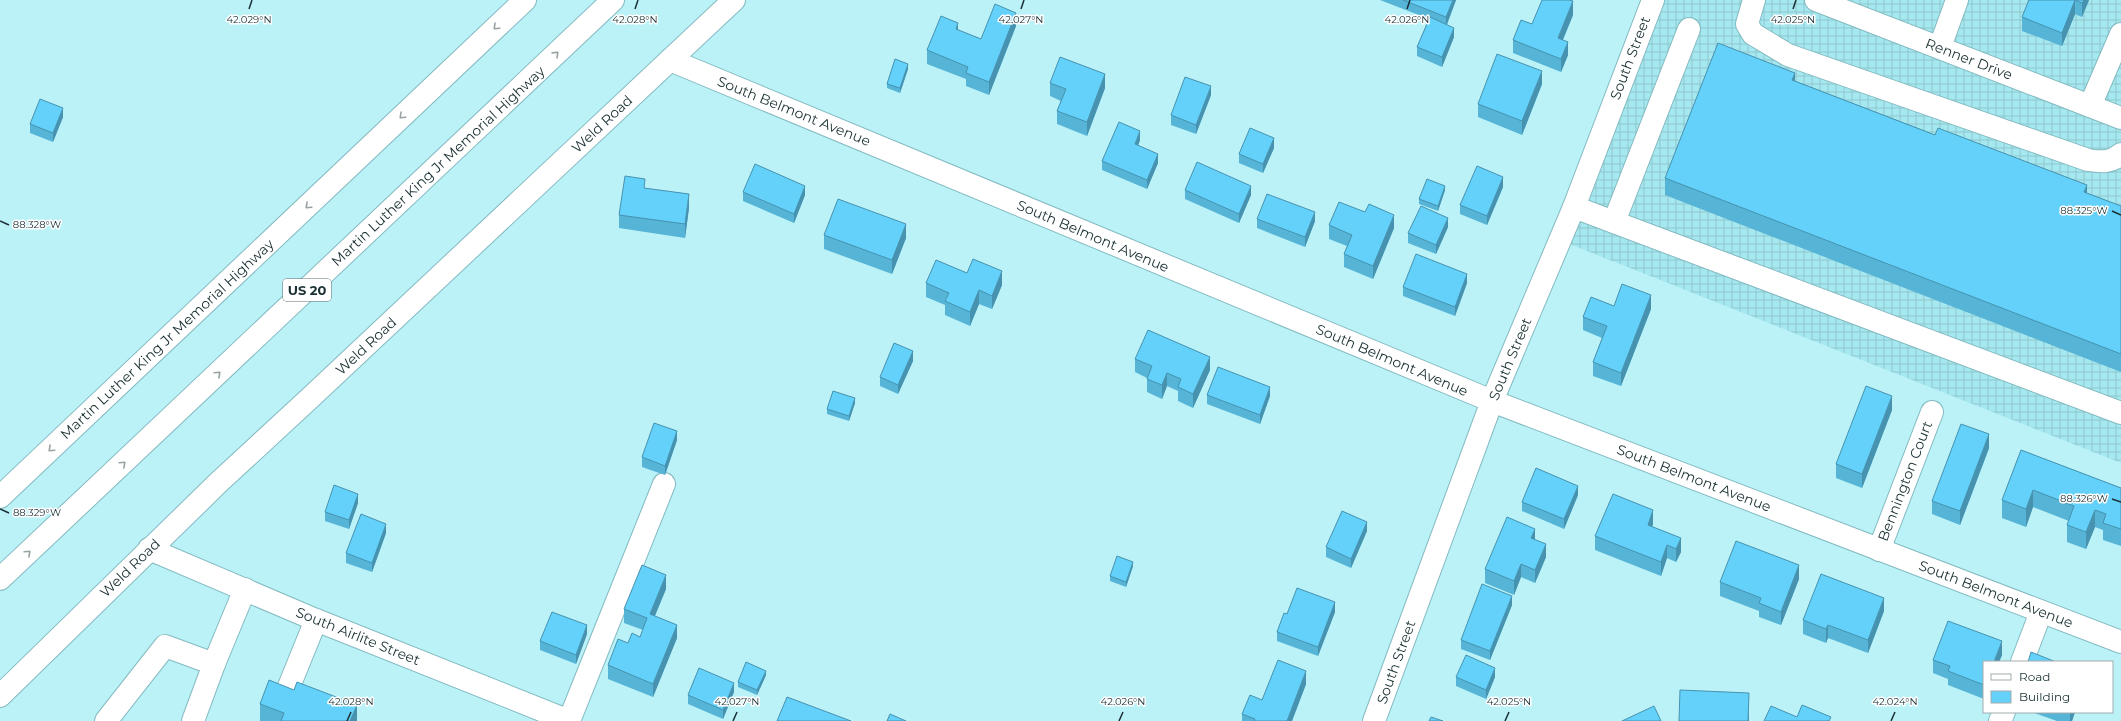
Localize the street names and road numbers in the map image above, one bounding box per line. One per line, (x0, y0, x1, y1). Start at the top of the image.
street label: South Street (1606, 13, 1654, 102)
street label: Renner Drive (1923, 34, 2015, 84)
street label: Martin Luther King Jr Memorial Highway (328, 62, 549, 270)
street label: South Belmont Avenue (715, 72, 873, 150)
street label: Weld Road (568, 91, 636, 157)
street label: South Belmont Avenue (1014, 196, 1172, 276)
street label: Martin Luther King Jr Memorial Highway (57, 235, 278, 443)
road number: US 20 (283, 279, 331, 301)
street label: Weld Road (332, 313, 400, 379)
street label: South Street (1485, 315, 1536, 403)
street label: South Belmont Avenue (1313, 320, 1471, 400)
street label: Bennington Court (1874, 418, 1936, 544)
street label: South Belmont Avenue (1614, 440, 1774, 516)
street label: Weld Road (96, 535, 164, 601)
street label: South Belmont Avenue (1916, 556, 2076, 632)
street label: South Airlite Street (293, 603, 423, 669)
street label: South Street (1373, 617, 1420, 706)

